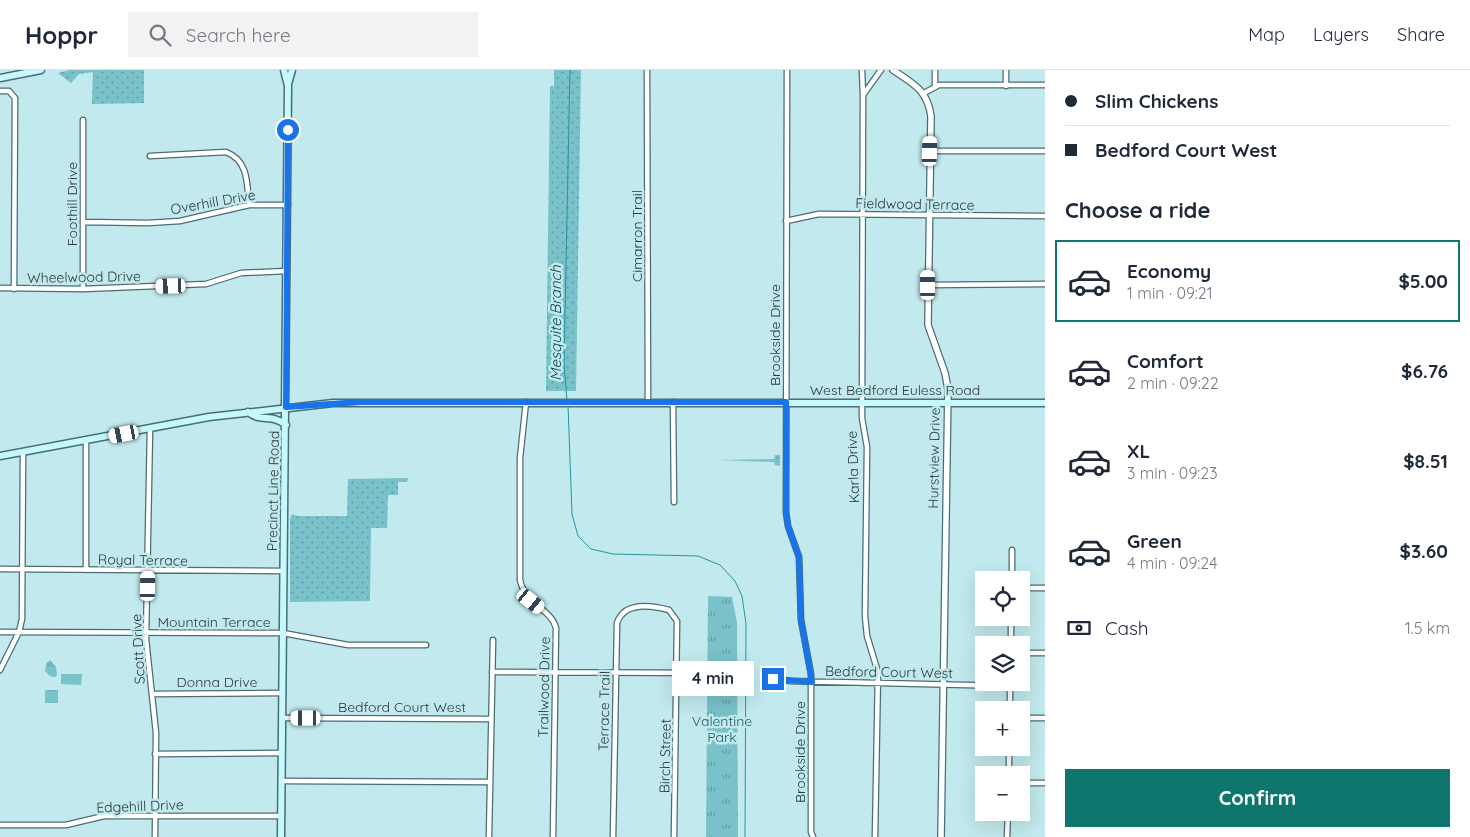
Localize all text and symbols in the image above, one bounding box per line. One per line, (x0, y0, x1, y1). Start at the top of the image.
search box (128, 12, 478, 57)
text: Hoppr (25, 20, 98, 50)
icon: search (146, 21, 174, 49)
text: Search here (186, 23, 291, 47)
text: Map (1248, 23, 1285, 46)
text: Layers (1313, 23, 1369, 46)
text: Share (1397, 23, 1445, 46)
text: Slim Chickens (1095, 89, 1218, 113)
route start (277, 119, 299, 141)
car (921, 136, 938, 166)
text: Bedford Court West (1095, 138, 1277, 162)
street label: Foothill Drive (63, 162, 81, 246)
street label: Overhill Drive (169, 186, 257, 218)
street label: Cimarron Trail (628, 190, 646, 282)
street label: Fieldwood Terrace (855, 194, 975, 214)
text: Choose a ride (1065, 196, 1210, 224)
icon: car (1067, 259, 1112, 304)
text: Economy (1127, 259, 1211, 283)
water label: Mesquite Branch (546, 265, 565, 381)
street label: Wheelwood Drive (27, 267, 141, 287)
text: $5.00 (1398, 269, 1448, 293)
car (920, 270, 935, 300)
car (155, 278, 186, 294)
text: 1 min · 09:21 (1127, 283, 1213, 303)
street label: Brookside Drive (766, 284, 784, 386)
icon: car (1067, 349, 1112, 394)
text: Comfort (1127, 349, 1204, 373)
text: $6.76 (1401, 359, 1448, 383)
text: 2 min · 09:22 (1127, 373, 1219, 393)
street label: West Bedford Euless Road (810, 381, 980, 399)
street label: Hurstview Drive (924, 407, 944, 509)
car (107, 424, 140, 444)
street label: Karla Drive (843, 430, 863, 504)
street label: Precinct Line Road (263, 431, 283, 551)
icon: car (1067, 439, 1112, 484)
text: XL (1127, 439, 1150, 463)
text: $8.51 (1403, 449, 1448, 473)
text: 3 min · 09:23 (1127, 463, 1218, 483)
icon: car (1067, 529, 1112, 574)
text: Green (1127, 529, 1182, 553)
text: $3.60 (1400, 539, 1448, 563)
street label: Royal Terrace (98, 550, 188, 570)
text: 4 min · 09:24 (1127, 553, 1217, 573)
car (140, 571, 155, 601)
map controls (975, 571, 1030, 821)
button: locate (975, 571, 1030, 626)
car (514, 586, 547, 616)
street label: Scott Drive (127, 613, 149, 685)
street label: Mountain Terrace (157, 613, 271, 631)
icon: cash (1065, 614, 1093, 642)
text: Cash (1105, 616, 1149, 640)
text: 1.5 km (1405, 618, 1450, 638)
street label: Trailwood Drive (534, 636, 554, 738)
button: layers (975, 636, 1030, 691)
callout: 4 min (673, 662, 756, 696)
street label: Bedford Court West (825, 662, 953, 682)
text: 4 min (692, 668, 734, 688)
route end (762, 668, 784, 690)
street label: Terrace Trail (594, 671, 614, 751)
street label: Donna Drive (177, 673, 257, 691)
street label: Bedford Court West (338, 698, 466, 716)
street label: Brookside Drive (791, 701, 809, 803)
button: + (975, 701, 1030, 756)
car (291, 711, 321, 726)
park label: Valentine Park (692, 712, 752, 746)
street label: Birch Street (655, 718, 675, 793)
button: − (975, 766, 1030, 821)
button: Confirm (1065, 769, 1450, 827)
street label: Edgehill Drive (96, 795, 184, 817)

